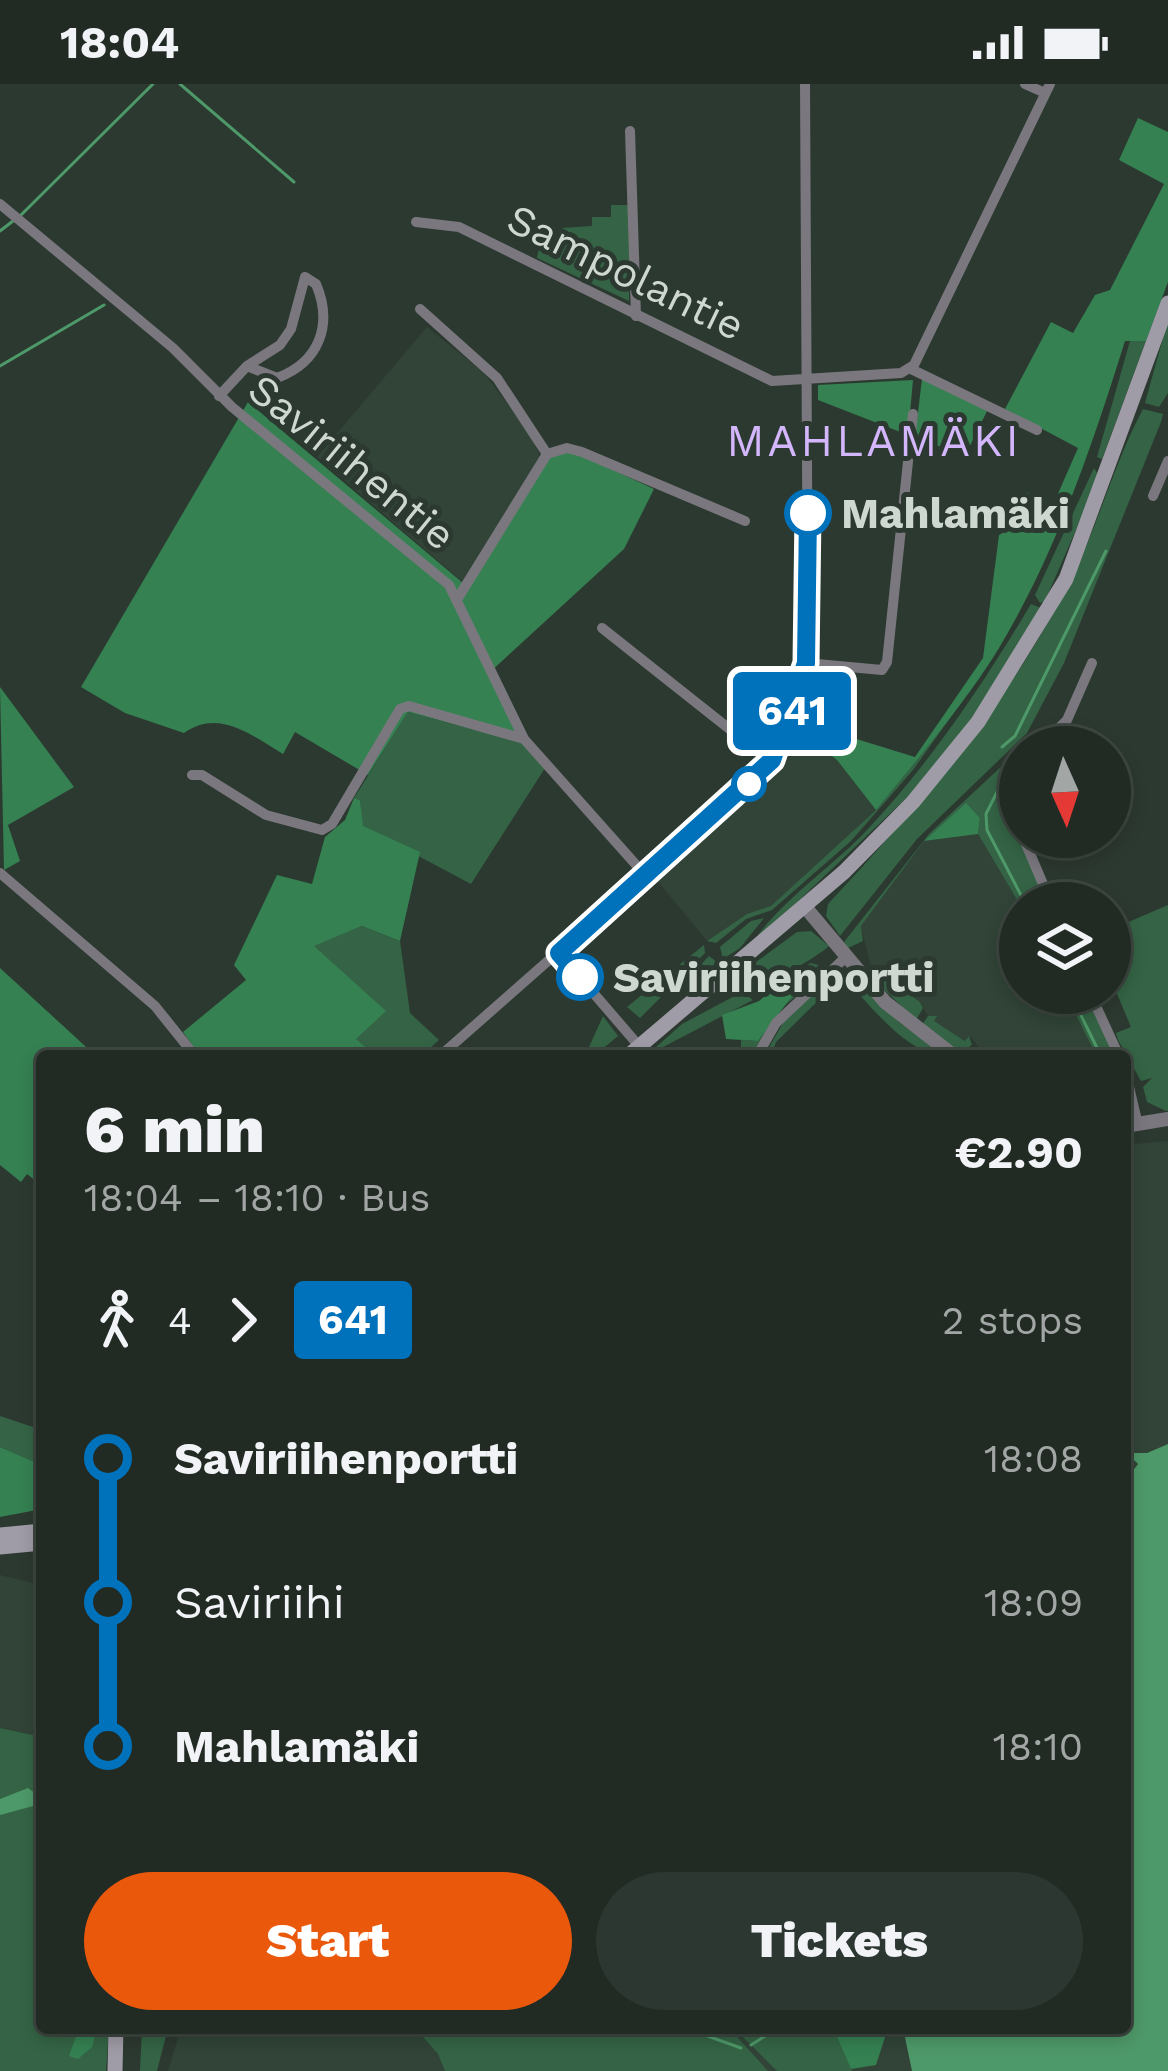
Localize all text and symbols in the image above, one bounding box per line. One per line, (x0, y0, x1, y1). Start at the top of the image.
text: 18:04 (60, 16, 179, 69)
street label: Sampolantie (500, 194, 752, 350)
street label: Saviriihentie (239, 364, 465, 560)
district label: MAHLAMÄKI (726, 414, 1022, 467)
place label: Mahlamäki (841, 489, 1070, 538)
marker: Mahlamäki (786, 491, 830, 535)
line badge: 641 (723, 672, 861, 750)
text: 641 (757, 686, 827, 735)
north arrow (999, 726, 1131, 858)
map controls (999, 726, 1131, 1014)
unlabelled marker (733, 768, 765, 800)
button: layers (999, 882, 1131, 1014)
place label: Saviriihenportti (613, 953, 934, 1002)
marker: Saviriihenportti (558, 955, 602, 999)
text: 6 min (84, 1091, 265, 1168)
text: €2.90 (955, 1126, 1083, 1179)
text: 18:04 – 18:10 · Bus (84, 1175, 430, 1220)
icon: walk (84, 1287, 150, 1353)
icon: forward (210, 1287, 276, 1353)
text: 641 (318, 1295, 388, 1344)
text: 4 (168, 1298, 192, 1343)
text: 2 stops (942, 1298, 1083, 1343)
text: Saviriihenportti (174, 1432, 518, 1485)
text: 18:08 (984, 1436, 1083, 1481)
text: Saviriihi (174, 1576, 345, 1629)
text: 18:09 (984, 1580, 1083, 1625)
text: Mahlamäki (174, 1720, 419, 1773)
text: 18:10 (993, 1724, 1083, 1769)
button: Start (84, 1872, 572, 2010)
button: Tickets (596, 1872, 1083, 2010)

